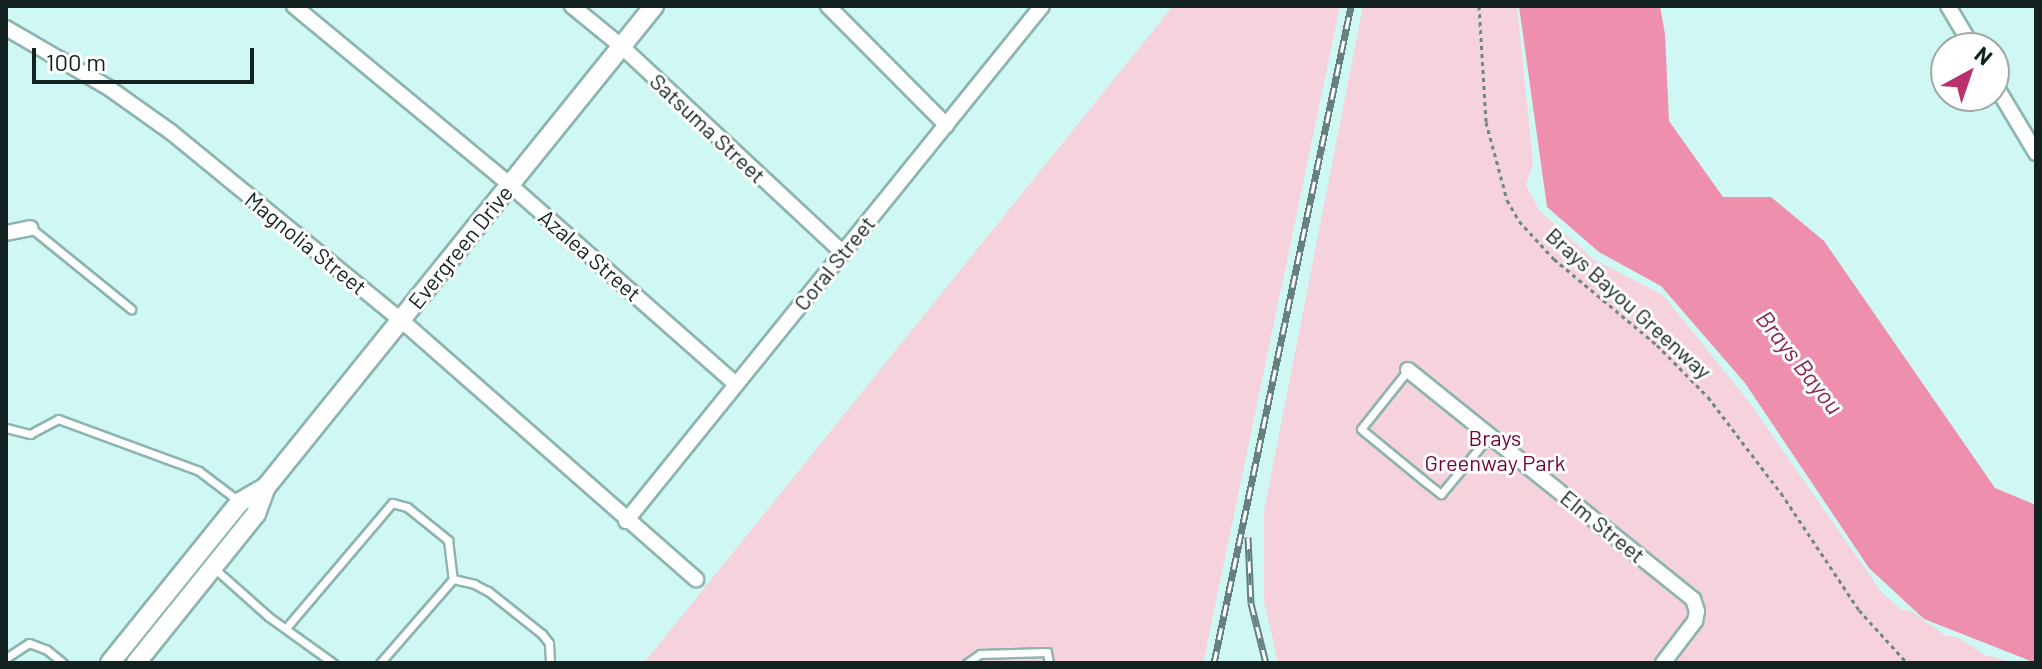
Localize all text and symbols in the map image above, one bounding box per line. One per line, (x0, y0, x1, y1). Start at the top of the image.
scale bar (36, 32, 258, 82)
north arrow (1930, 32, 2010, 112)
text: N (1970, 40, 1998, 70)
text: 100 m (46, 47, 106, 76)
street label: Satsuma Street (645, 68, 771, 188)
street label: Evergreen Drive (402, 180, 518, 314)
street label: Magnolia Street (240, 186, 372, 300)
street label: Azalea Street (534, 203, 646, 307)
street label: Coral Street (788, 210, 880, 316)
street label: Brays Bayou Greenway (1541, 222, 1717, 384)
water label: Brays Bayou (1751, 304, 1849, 420)
park label: Brays Greenway Park (1425, 424, 1565, 476)
street label: Elm Street (1555, 484, 1651, 568)

